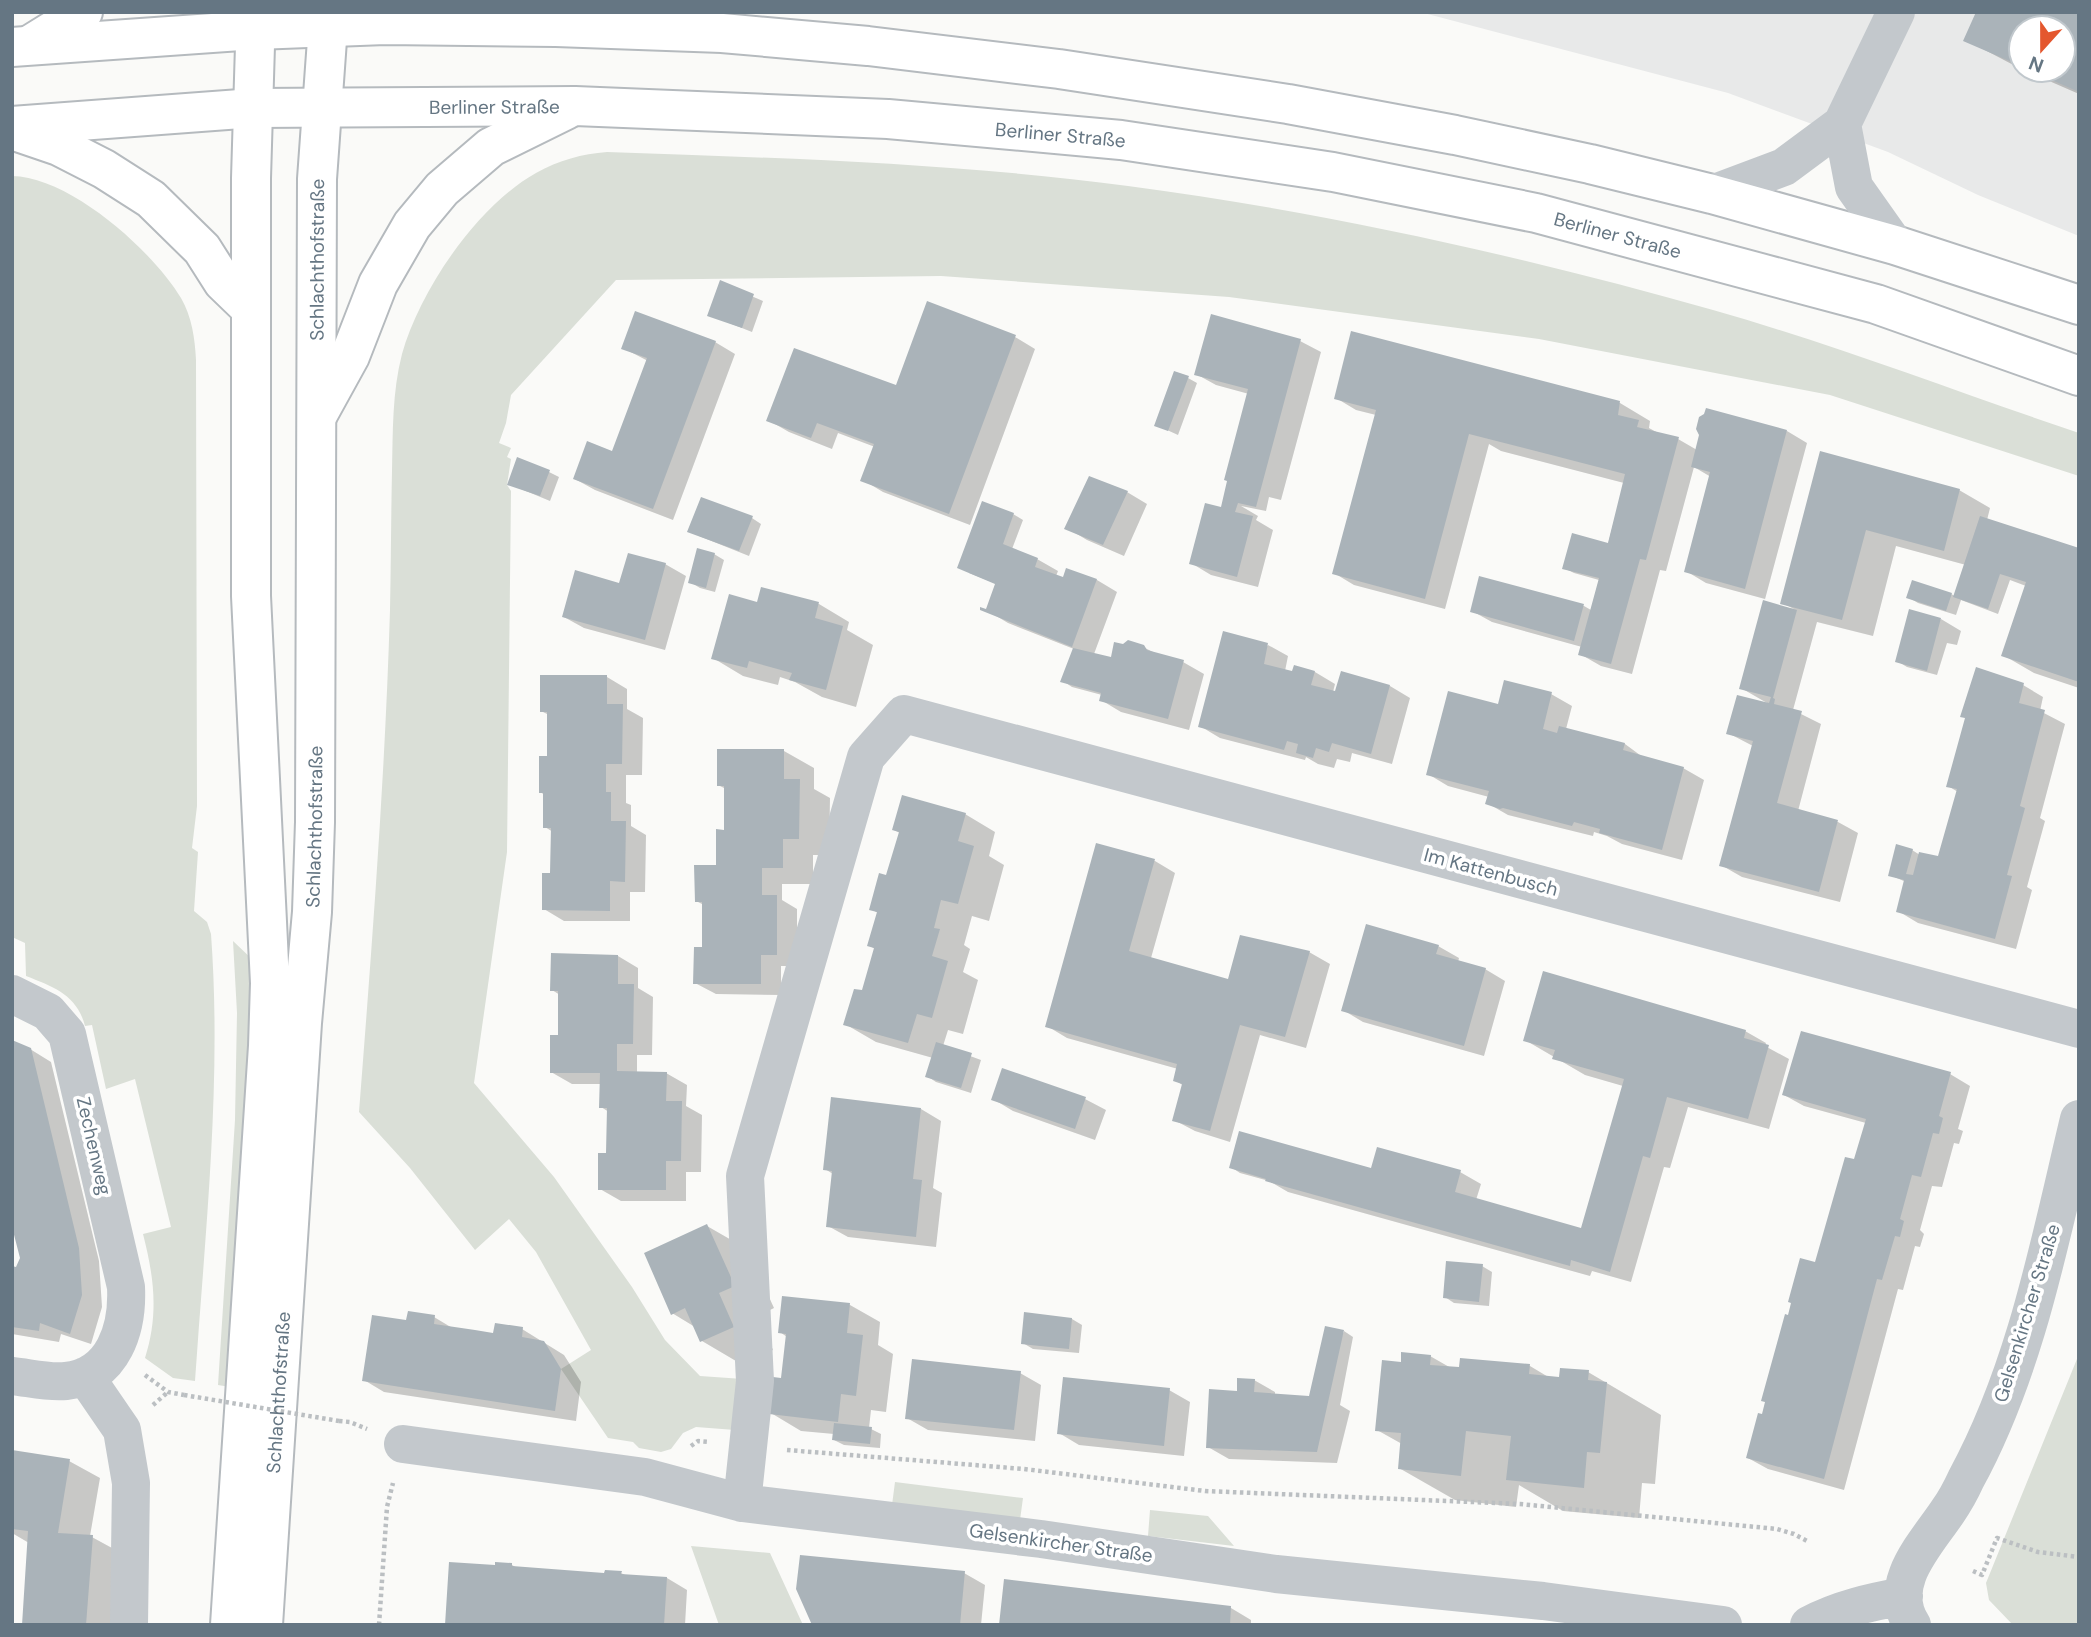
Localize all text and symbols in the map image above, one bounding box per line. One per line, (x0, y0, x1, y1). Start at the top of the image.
north arrow (2007, 14, 2077, 84)
text: N (2025, 50, 2047, 79)
street label: Berliner Straße (429, 94, 560, 119)
street label: Berliner Straße (994, 116, 1127, 153)
street label: Schlachthofstraße (304, 179, 330, 341)
street label: Berliner Straße (1551, 206, 1684, 264)
street label: Schlachthofstraße (300, 746, 328, 908)
street label: Im Kattenbusch (1421, 842, 1561, 902)
street label: Zechenweg (71, 1094, 118, 1198)
street label: Gelsenkircher Straße (1988, 1221, 2066, 1405)
street label: Schlachthofstraße (260, 1311, 296, 1474)
street label: Gelsenkircher Straße (968, 1518, 1154, 1568)

